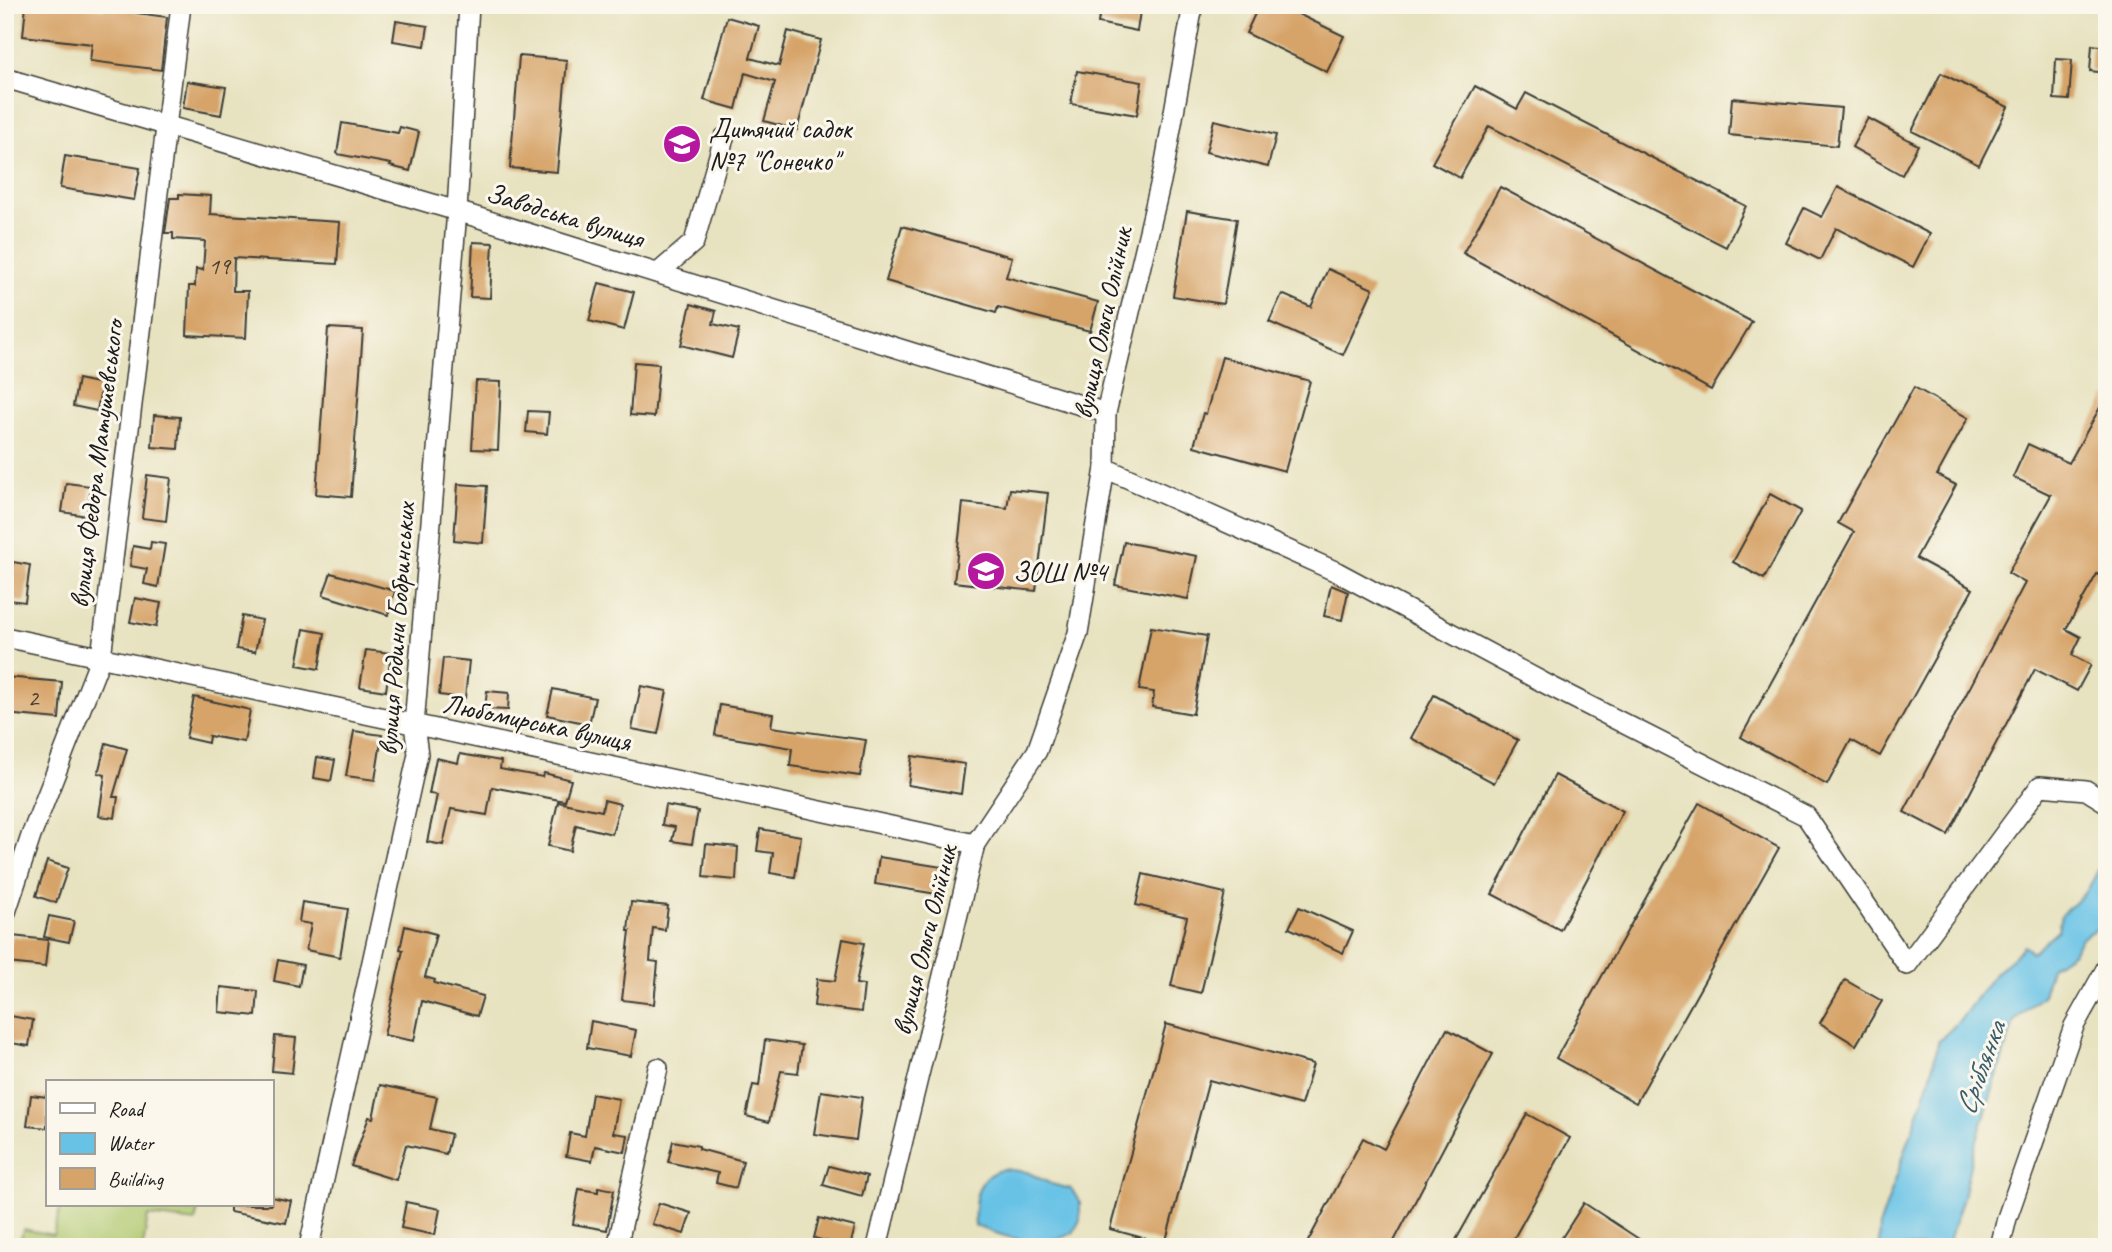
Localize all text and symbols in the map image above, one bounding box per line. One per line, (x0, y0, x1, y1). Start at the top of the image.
place label: Дитячий садок №7 "Сонечко" (709, 111, 854, 178)
school or university icon: Дитячий садок №7 "Сонечко" (661, 123, 703, 165)
street label: Заводська вулиця (482, 174, 650, 256)
street label: вулиця Ольги Олійник (1065, 221, 1140, 422)
house number: 19 (208, 251, 232, 281)
street label: вулиця Федора Матушевського (61, 315, 131, 610)
street label: вулиця Родини Бобринських (370, 499, 422, 757)
school or university icon: ЗОШ №4 (965, 550, 1007, 592)
place label: ЗОШ №4 (1013, 554, 1110, 589)
house number: 2 (28, 683, 41, 713)
street label: Любомирська вулиця (440, 685, 635, 759)
street label: вулиця Ольги Олійник (883, 839, 965, 1039)
water label: Сріблянка (1946, 1014, 2015, 1120)
legend (46, 1080, 273, 1206)
text: Road (108, 1096, 147, 1122)
text: Water (108, 1130, 155, 1156)
text: Building (108, 1166, 165, 1192)

